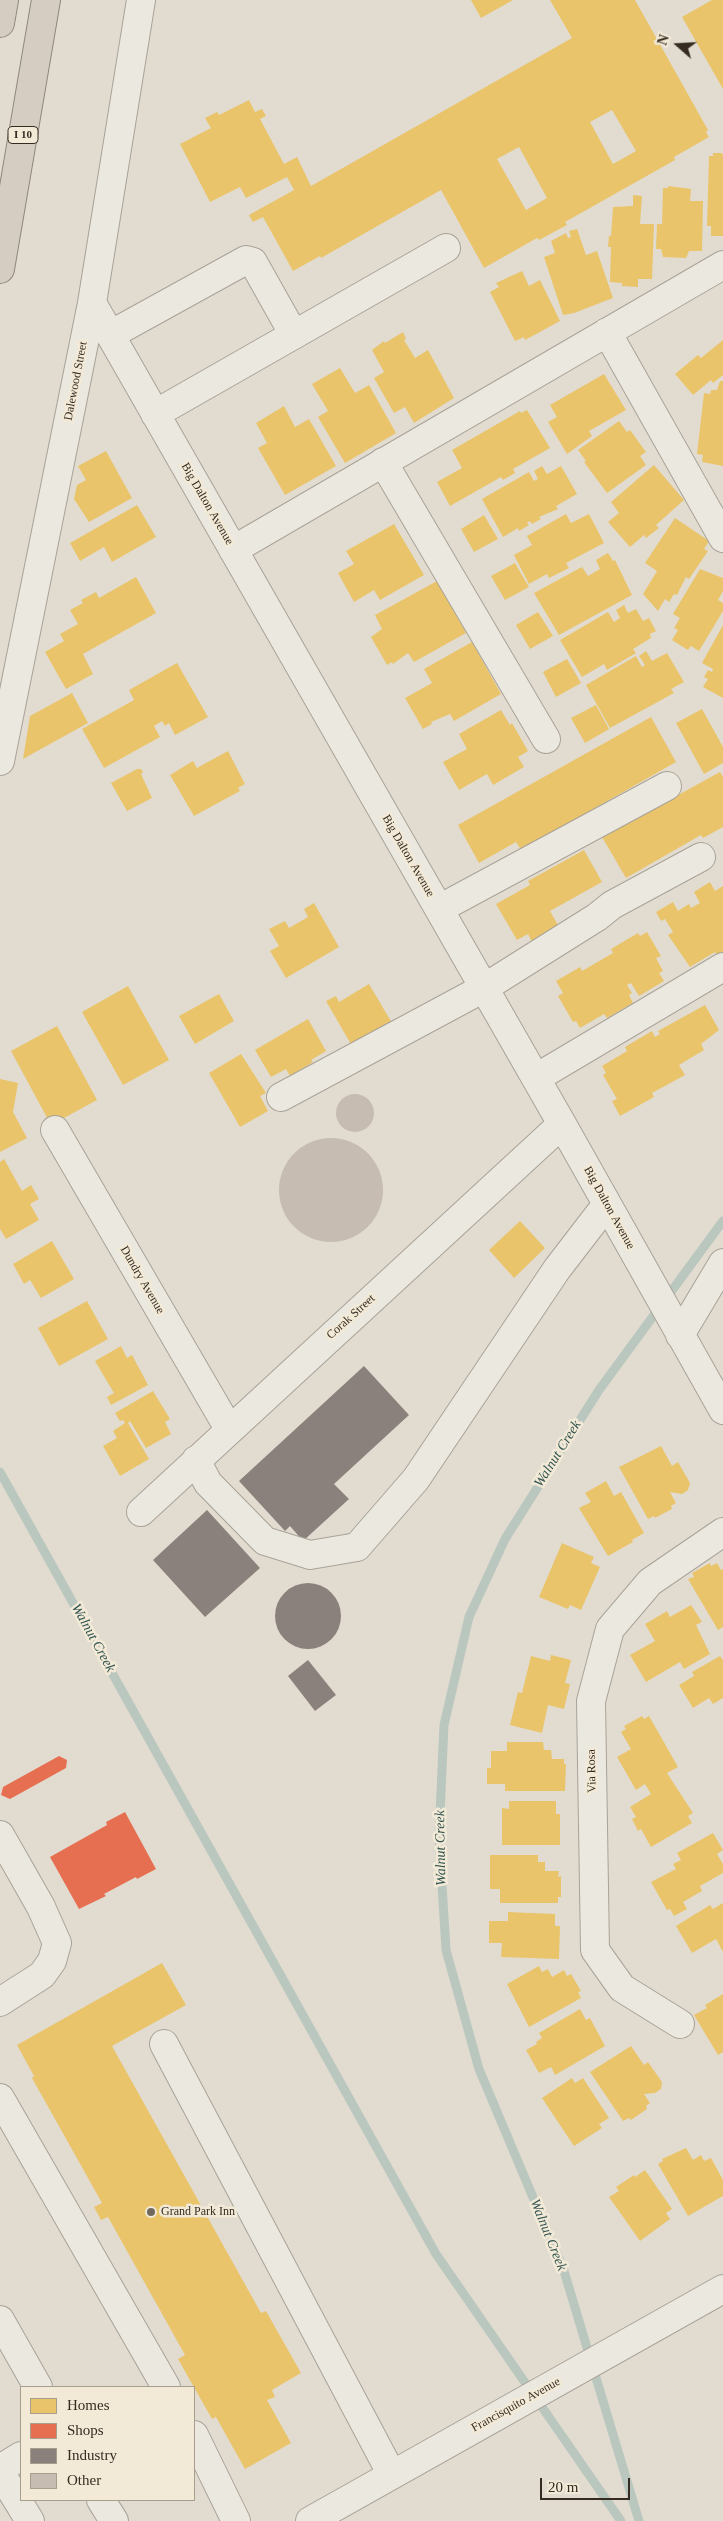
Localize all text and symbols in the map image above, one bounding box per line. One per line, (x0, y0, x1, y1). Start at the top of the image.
north arrow (653, 20, 703, 70)
text: N (655, 33, 672, 47)
road number: I 10 (8, 126, 38, 144)
street label: Dalewood Street (61, 340, 91, 422)
street label: Big Dalton Avenue (178, 460, 236, 548)
street label: Big Dalton Avenue (379, 812, 437, 900)
street label: Big Dalton Avenue (580, 1164, 638, 1252)
street label: Dundry Avenue (117, 1243, 167, 1317)
street label: Corak Street (324, 1291, 378, 1343)
water label: Walnut Creek (531, 1418, 585, 1490)
water label: Walnut Creek (67, 1601, 119, 1675)
street label: Via Rosa (584, 1749, 600, 1793)
water label: Walnut Creek (432, 1810, 450, 1886)
water label: Walnut Creek (526, 2197, 570, 2273)
place label: Grand Park Inn (161, 2205, 235, 2219)
marker: Grand Park Inn (145, 2206, 157, 2218)
street label: Francisquito Avenue (469, 2375, 563, 2435)
legend (20, 2386, 195, 2501)
text: Homes (67, 2397, 110, 2413)
text: Shops (67, 2422, 104, 2438)
text: Industry (67, 2447, 117, 2463)
scale bar (543, 2468, 633, 2500)
text: Other (67, 2472, 101, 2488)
text: 20 m (548, 2479, 578, 2495)

